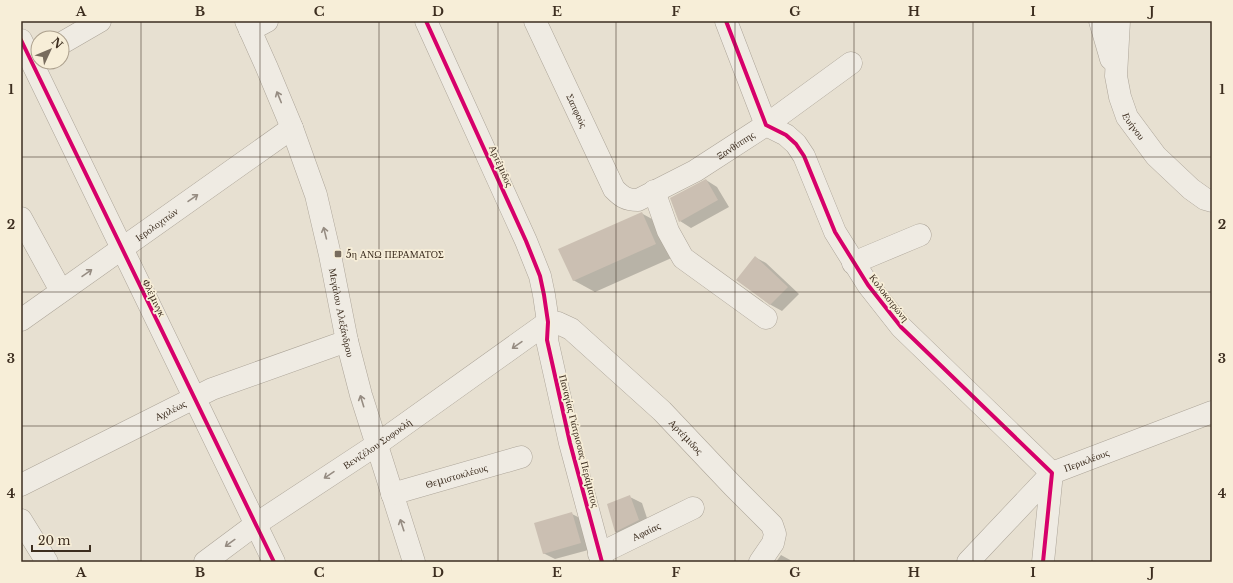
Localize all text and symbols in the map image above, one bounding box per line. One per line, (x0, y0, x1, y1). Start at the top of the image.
text: A (75, 3, 87, 20)
text: B (195, 3, 205, 20)
text: C (314, 3, 325, 20)
text: D (432, 3, 444, 20)
text: E (552, 3, 562, 20)
text: F (672, 3, 681, 20)
text: G (789, 3, 801, 20)
text: H (908, 3, 920, 20)
text: I (1030, 3, 1036, 20)
text: J (1146, 3, 1155, 20)
north arrow (30, 30, 70, 70)
text: N (49, 34, 66, 52)
text: 1 (8, 81, 14, 98)
text: 1 (1219, 81, 1225, 98)
one-way arrow (275, 92, 282, 104)
street label: Σαπφούς (564, 92, 591, 130)
street label: Ευήνου (1120, 111, 1148, 142)
street label: Ξανθίππης (714, 128, 757, 162)
street label: Αρτέμιδος (486, 143, 516, 189)
one-way arrow (187, 194, 198, 202)
street label: Ιερολοχιτών (132, 204, 181, 244)
text: 2 (7, 216, 15, 233)
text: 2 (1218, 216, 1226, 233)
one-way arrow (321, 227, 328, 240)
place label: 5η ΑΝΩ ΠΕΡΑΜΑΤΟΣ (346, 248, 444, 261)
marker: 5η ΑΝΩ ΠΕΡΑΜΑΤΟΣ (333, 249, 343, 259)
street label: Μεγάλου Αλεξάνδρου (326, 267, 357, 358)
one-way arrow (81, 269, 92, 277)
street label: Κολοκοτρώνη (866, 271, 912, 325)
street label: Φλέμινγκ (139, 277, 169, 319)
one-way arrow (511, 341, 522, 349)
text: 3 (7, 350, 15, 367)
text: 3 (1218, 350, 1226, 367)
street label: Παναγίας Γιάτρισσας Περάματος (556, 373, 602, 509)
one-way arrow (358, 395, 365, 408)
street label: Αχιλέως (152, 397, 188, 423)
street label: Βενιζέλου Σοφοκλή (340, 415, 414, 472)
street label: Αρτέμιδος (666, 416, 706, 457)
street label: Περικλέους (1062, 445, 1111, 474)
street label: Θεμιστοκλέους (424, 460, 489, 491)
one-way arrow (324, 471, 335, 479)
text: 4 (7, 485, 16, 502)
text: 4 (1218, 485, 1227, 502)
one-way arrow (398, 519, 405, 532)
street label: Αφαίας (629, 519, 662, 544)
scale bar (32, 527, 90, 553)
text: 20 m (38, 533, 70, 548)
one-way arrow (225, 539, 236, 547)
text: A (75, 564, 87, 581)
text: B (195, 564, 205, 581)
text: C (314, 564, 325, 581)
text: D (432, 564, 444, 581)
text: E (552, 564, 562, 581)
text: F (672, 564, 681, 581)
text: G (789, 564, 801, 581)
text: H (908, 564, 920, 581)
text: I (1030, 564, 1036, 581)
text: J (1146, 564, 1155, 581)

